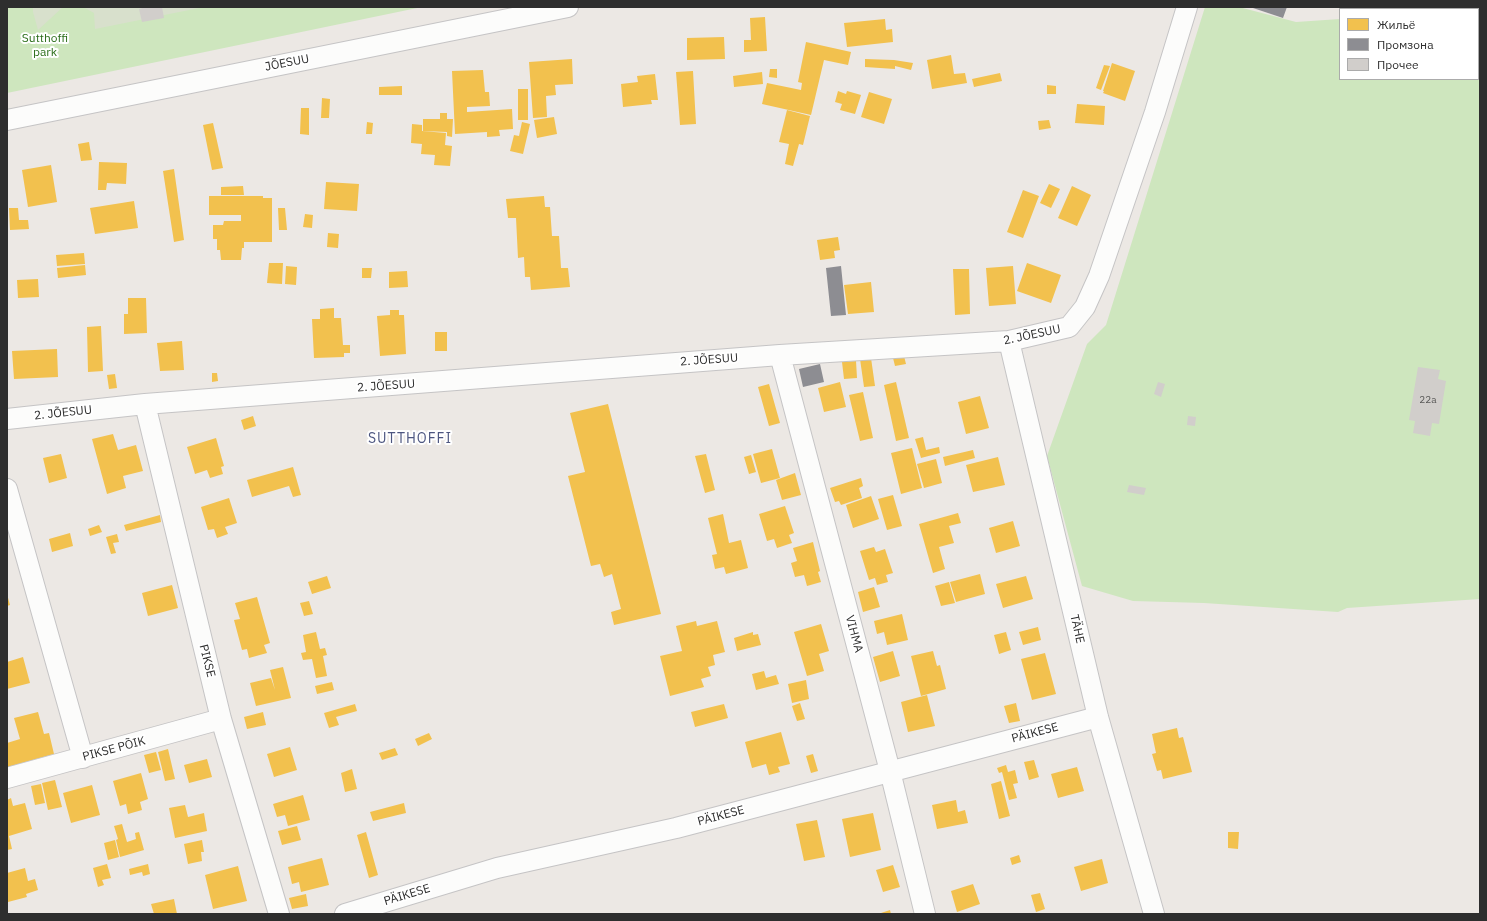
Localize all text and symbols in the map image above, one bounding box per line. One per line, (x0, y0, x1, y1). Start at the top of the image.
legend (1339, 8, 1479, 80)
text: Жильё (1377, 17, 1415, 32)
park label: Sutthoffi park (22, 32, 68, 60)
text: Промзона (1377, 37, 1434, 52)
street label: JÕESUU (264, 52, 310, 74)
text: Прочее (1377, 57, 1419, 72)
street label: 2. JÕESUU (1002, 322, 1062, 348)
street label: 2. JÕESUU (679, 351, 739, 369)
street label: 2. JÕESUU (356, 377, 416, 395)
house number: 22a (1419, 394, 1437, 406)
street label: 2. JÕESUU (33, 403, 93, 423)
district label: SUTTHOFFI (368, 431, 452, 447)
street label: TÄHE (1067, 613, 1087, 645)
street label: VIHMA (842, 614, 866, 654)
street label: PIKSE (196, 643, 218, 679)
street label: PÄIKESE (1010, 720, 1060, 746)
street label: PIKSE PÕIK (81, 734, 147, 764)
street label: PÄIKESE (696, 803, 746, 829)
street label: PÄIKESE (382, 881, 432, 909)

